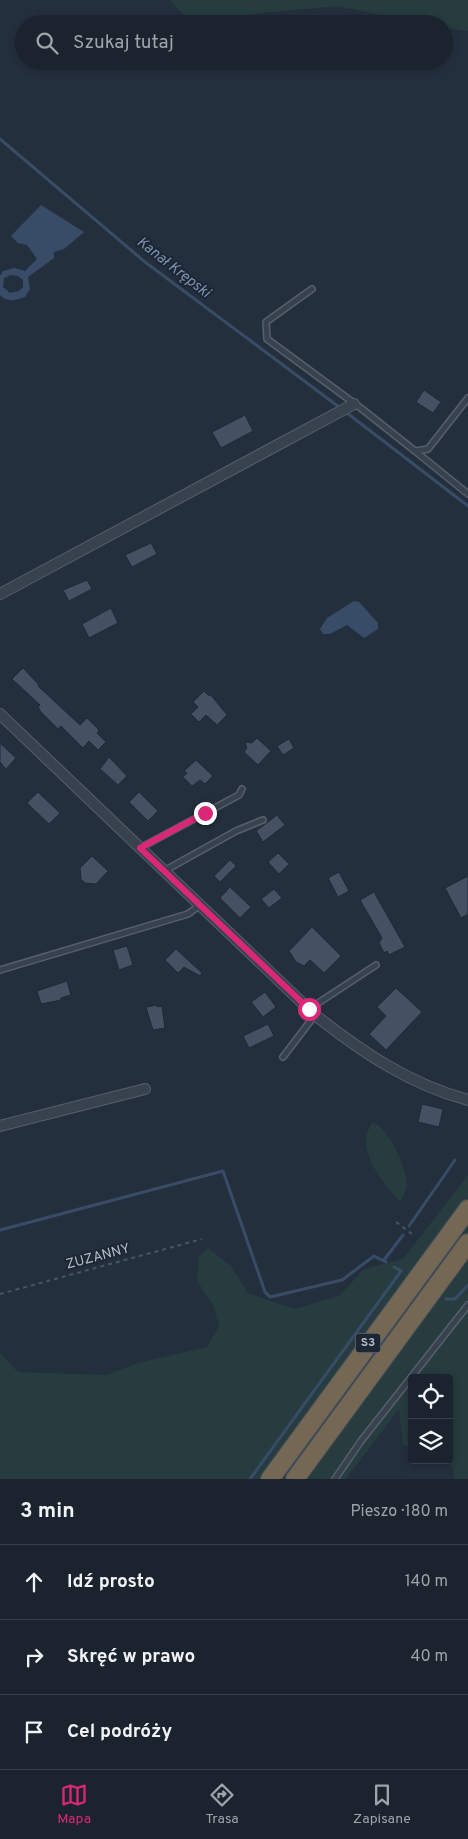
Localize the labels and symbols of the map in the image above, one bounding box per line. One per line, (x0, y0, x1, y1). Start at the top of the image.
water label: Kanał Krępski (132, 233, 215, 304)
route end (194, 802, 217, 825)
route start (298, 998, 321, 1021)
street label: ZUZANNY (64, 1240, 132, 1274)
road number: S3 (356, 1334, 380, 1352)

